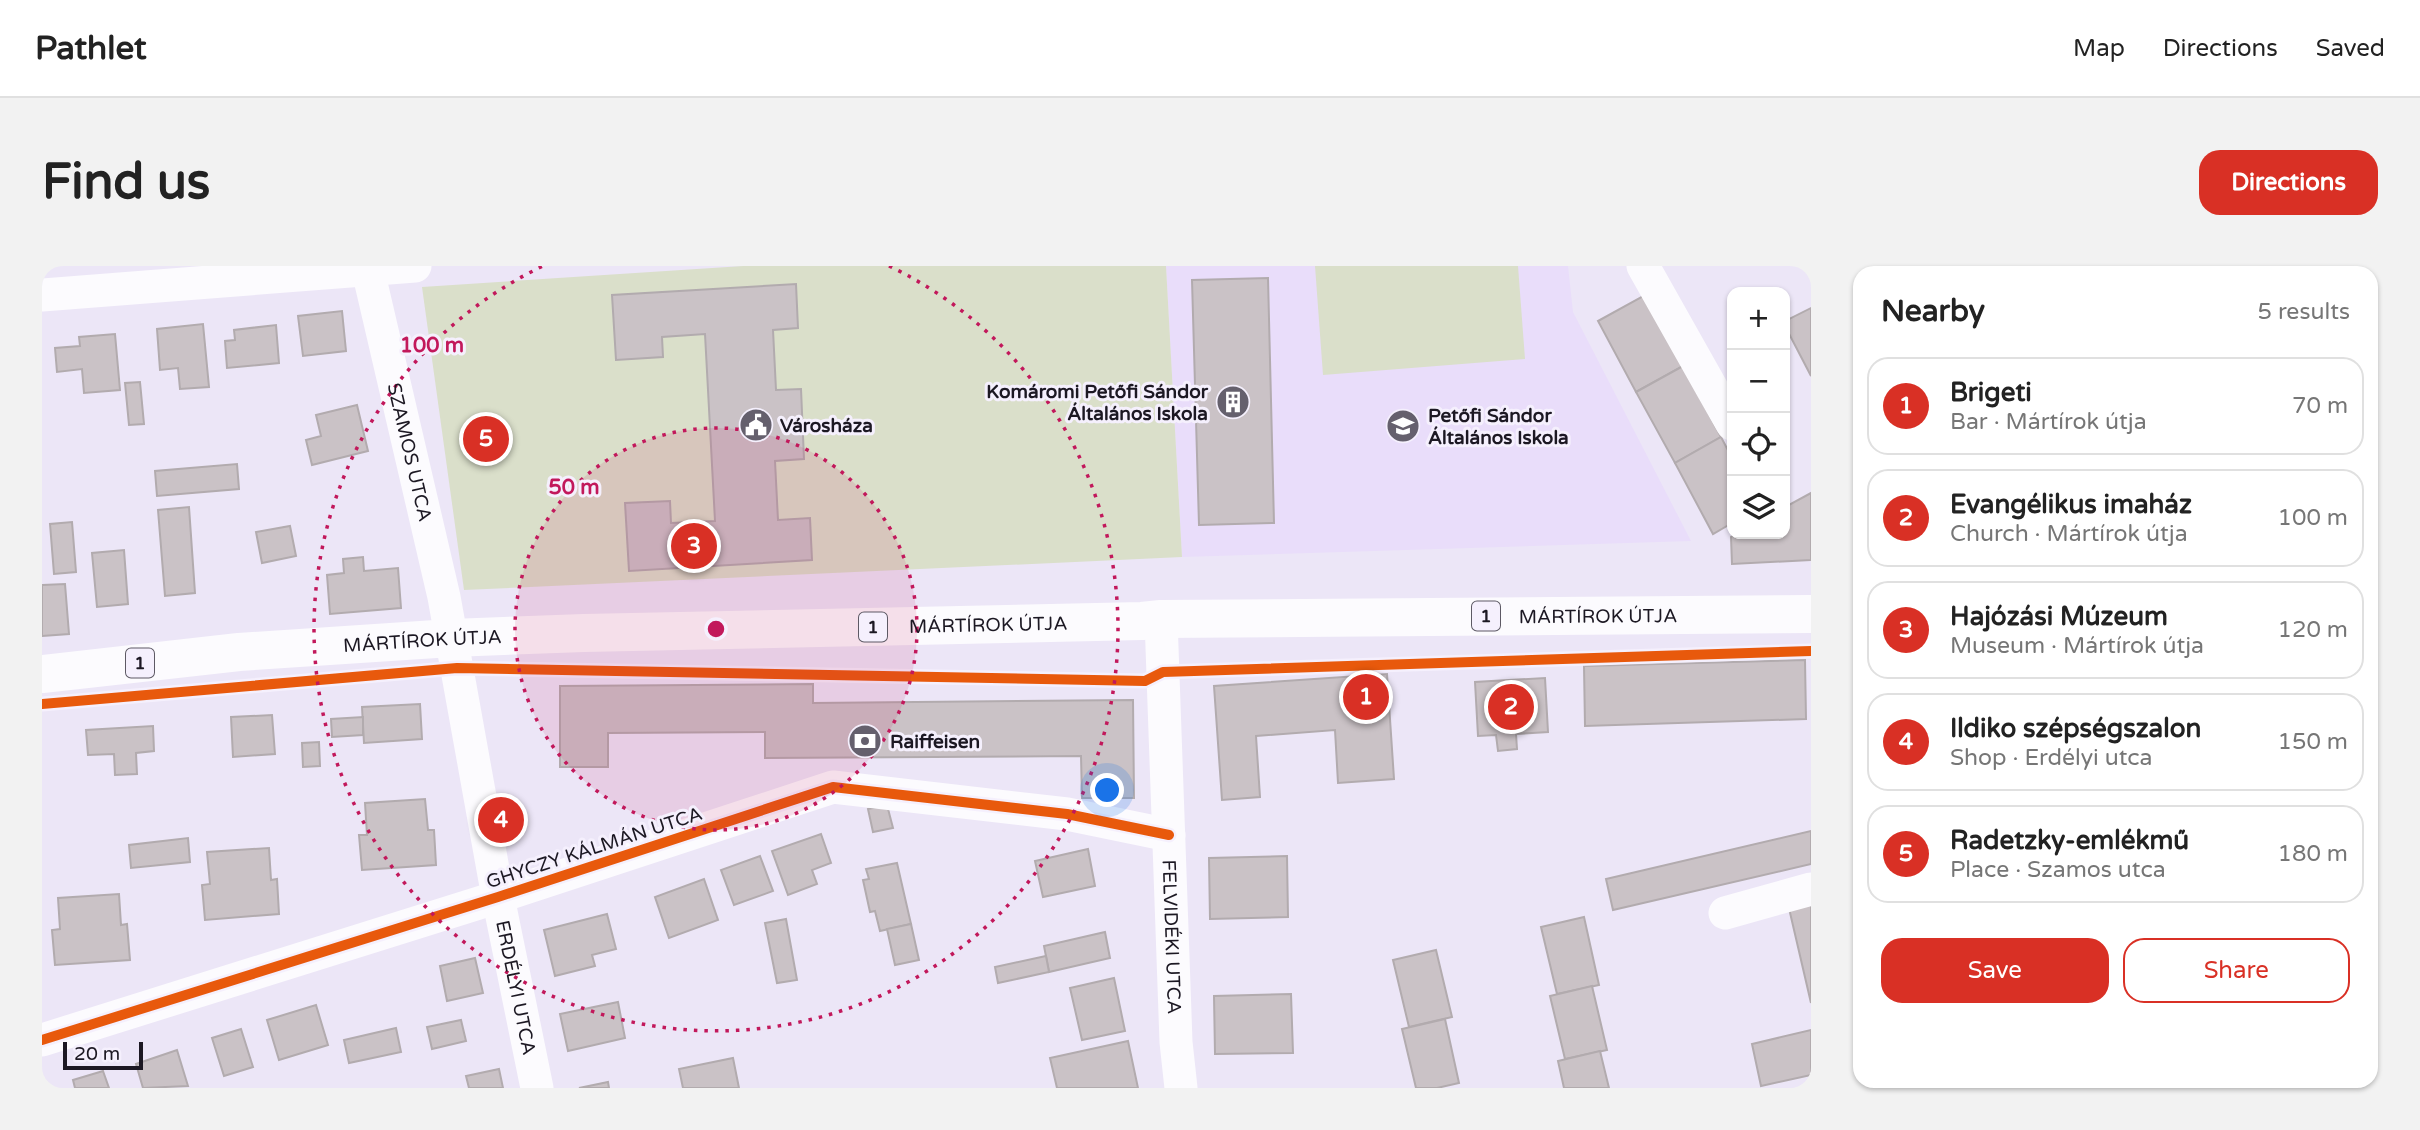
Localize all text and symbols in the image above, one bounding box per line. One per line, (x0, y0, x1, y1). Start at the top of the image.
text: Pathlet (35, 29, 147, 68)
text: Map (2073, 34, 2125, 63)
text: Directions (2163, 34, 2278, 63)
text: Saved (2316, 34, 2385, 63)
button: Directions (2199, 150, 2378, 215)
text: Find us (42, 153, 210, 212)
map controls (1727, 287, 1790, 539)
button: + (1727, 287, 1790, 350)
text: Nearby (1881, 293, 1985, 330)
text: 5 results (2257, 298, 2350, 326)
text: 100 m (400, 333, 464, 358)
button: − (1727, 350, 1790, 413)
text: Brigeti (1950, 377, 2032, 408)
street label: SZAMOS UTCA (383, 381, 436, 524)
place label: Komáromi Petőfi Sándor Általános Iskola (986, 381, 1209, 425)
building icon: Komáromi Petőfi Sándor Általános Iskola (1214, 383, 1252, 421)
text: 1 (1899, 392, 1913, 420)
text: 70 m (2292, 392, 2348, 420)
place label: Petőfi Sándor Általános Iskola (1428, 405, 1569, 449)
public building icon: Városháza (737, 406, 775, 444)
school or university icon: Petőfi Sándor Általános Iskola (1384, 407, 1422, 445)
text: Bar · Mártírok útja (1950, 408, 2147, 436)
pin: 5 (463, 413, 509, 465)
button: locate (1727, 413, 1790, 476)
place label: Városháza (780, 415, 873, 437)
text: 50 m (548, 475, 600, 500)
button: layers (1727, 476, 1790, 539)
text: Evangélikus imaház (1950, 489, 2192, 520)
text: 2 (1899, 504, 1913, 532)
text: 100 m (2278, 504, 2348, 532)
pin: 3 (671, 520, 717, 572)
text: Church · Mártírok útja (1950, 520, 2188, 548)
text: Hajózási Múzeum (1950, 601, 2168, 632)
road number: 1 (1472, 602, 1500, 630)
street label: MÁRTÍROK ÚTJA (1519, 604, 1677, 628)
road number: 1 (859, 612, 887, 642)
street label: MÁRTÍROK ÚTJA (909, 612, 1068, 638)
text: 3 (1899, 616, 1913, 644)
text: 120 m (2278, 616, 2348, 644)
centre of rings (704, 617, 728, 641)
street label: MÁRTÍROK ÚTJA (343, 626, 502, 657)
text: Museum · Mártírok útja (1950, 632, 2204, 660)
road number: 1 (126, 648, 154, 678)
pin: 1 (1343, 671, 1389, 723)
pin: 2 (1488, 681, 1534, 733)
text: Ildiko szépségszalon (1950, 713, 2201, 744)
bank icon: Raiffeisen (846, 722, 884, 760)
text: 4 (1899, 728, 1913, 756)
text: 150 m (2278, 728, 2348, 756)
place label: Raiffeisen (890, 731, 980, 753)
text: Shop · Erdélyi utca (1950, 744, 2153, 772)
your location (1090, 773, 1124, 807)
pin: 4 (478, 794, 524, 846)
street label: GHYCZY KÁLMÁN UTCA (483, 802, 705, 893)
text: Radetzky-emlékmű (1950, 825, 2189, 856)
text: 5 (1899, 840, 1913, 868)
text: 180 m (2278, 840, 2348, 868)
text: Place · Szamos utca (1950, 856, 2166, 884)
street label: FELVIDÉKI UTCA (1158, 859, 1185, 1015)
street label: ERDÉLYI UTCA (491, 918, 540, 1057)
button: Save (1881, 938, 2109, 1003)
button: Share (2123, 938, 2350, 1003)
scale bar (63, 1039, 144, 1071)
text: 20 m (74, 1043, 120, 1065)

